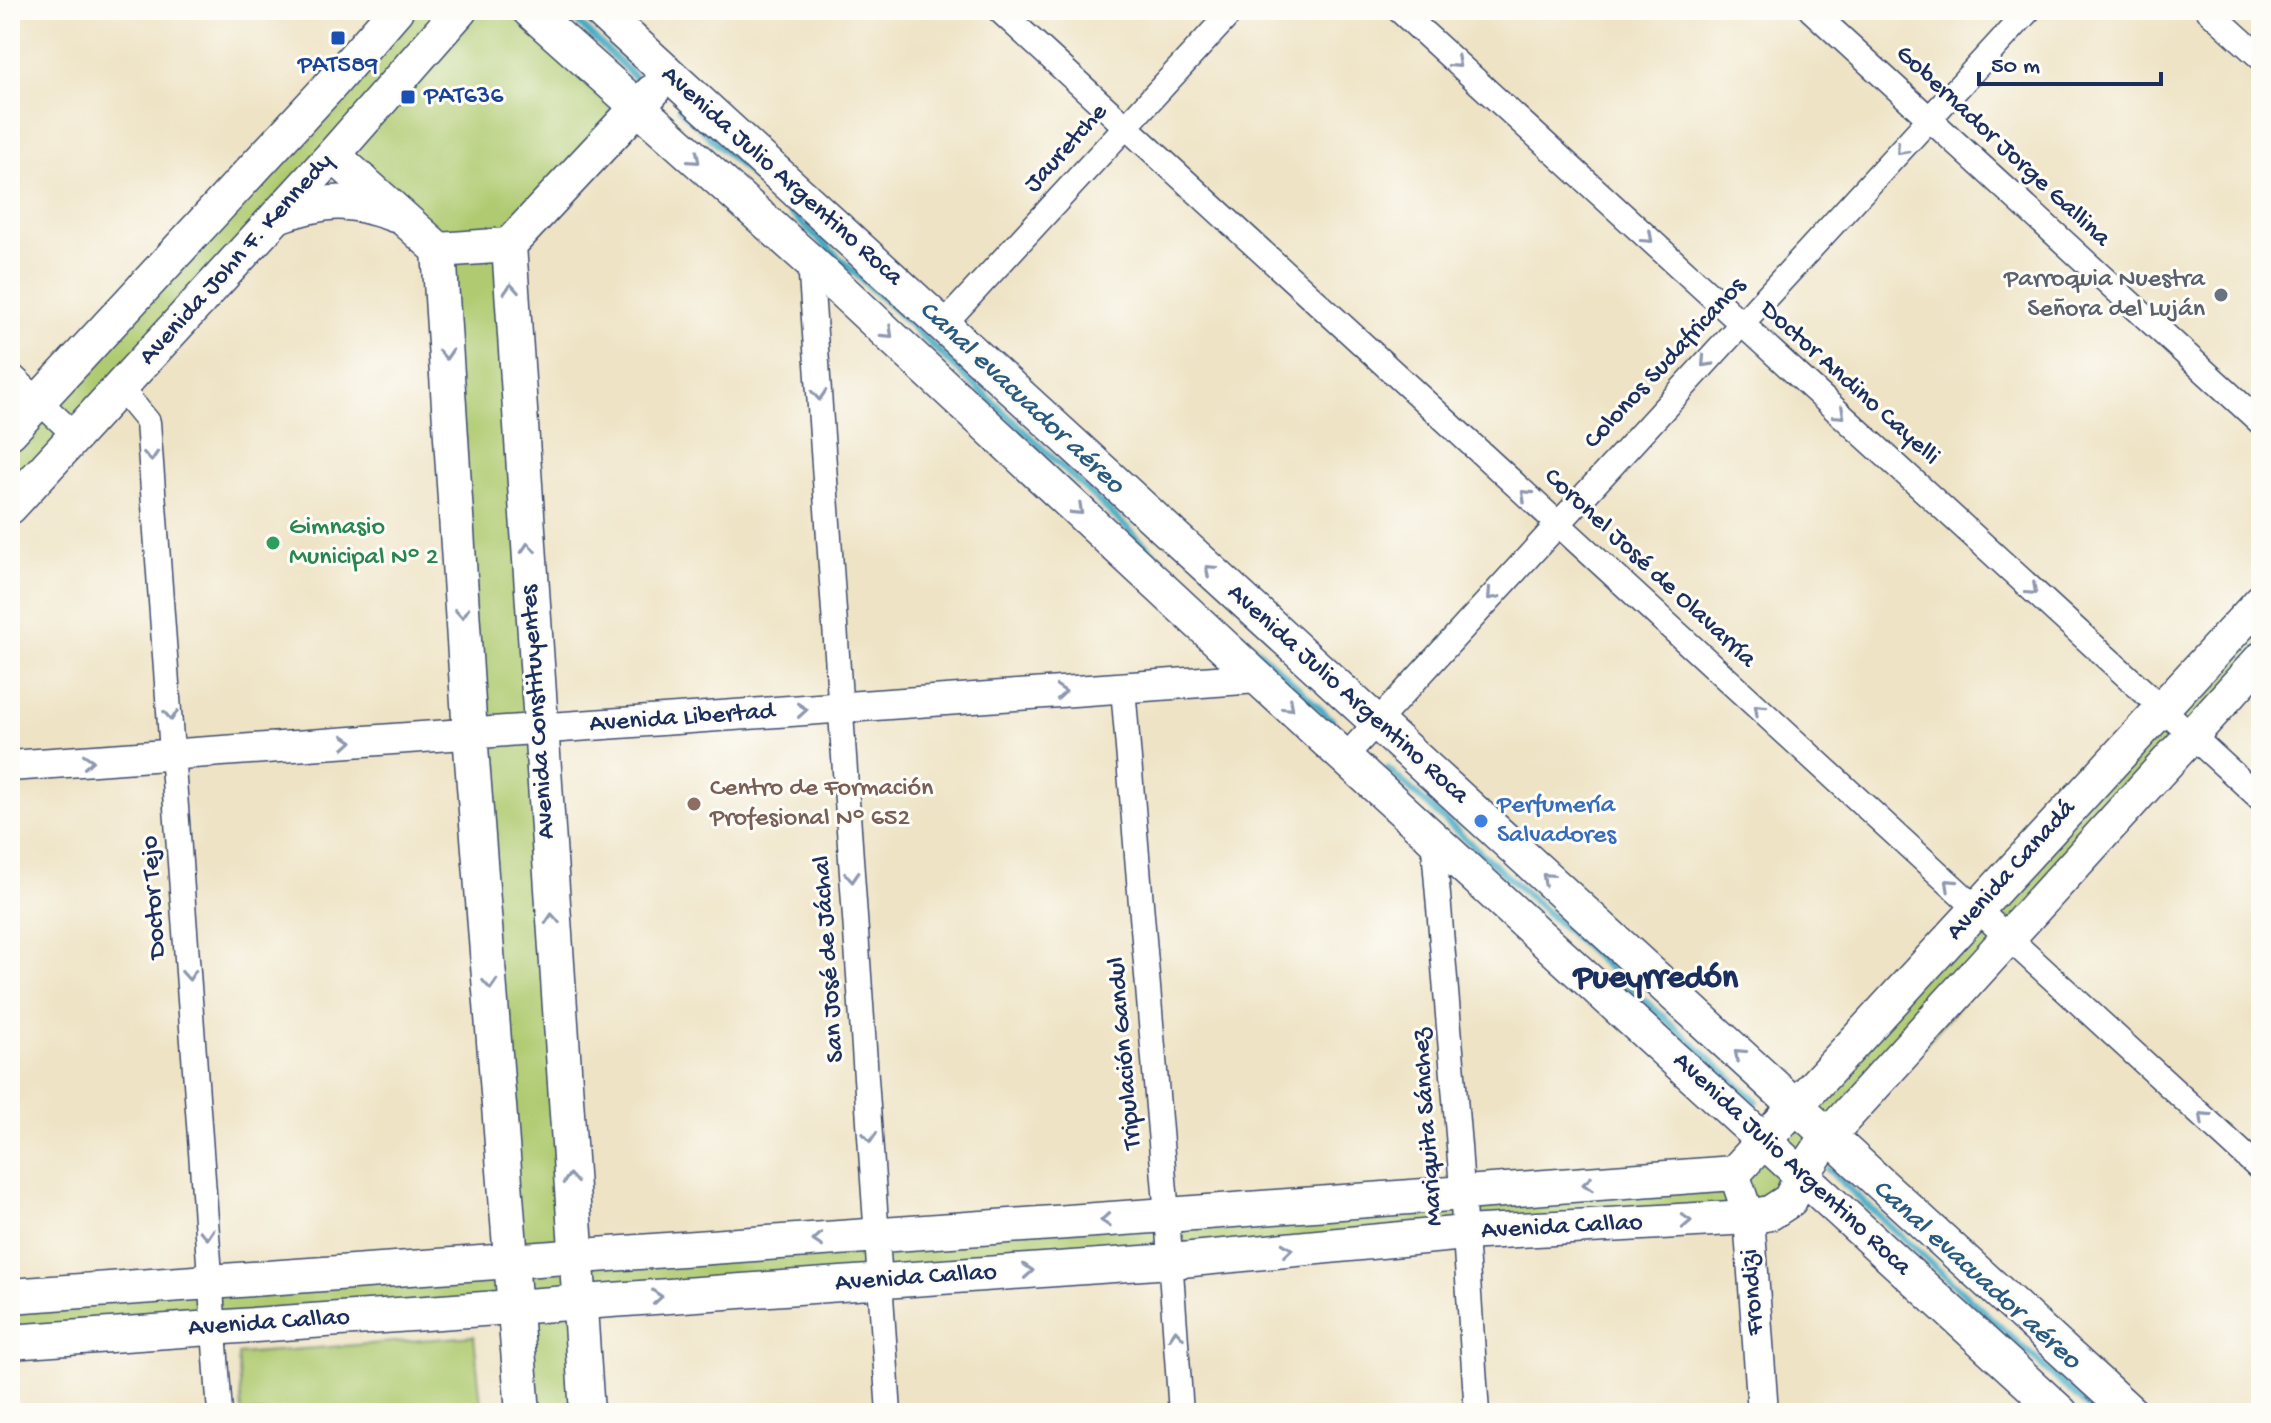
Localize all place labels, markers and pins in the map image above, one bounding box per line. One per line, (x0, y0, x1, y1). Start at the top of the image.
marker: PAT589 (329, 29, 347, 47)
place label: PAT589 (297, 51, 378, 82)
place label: PAT636 (423, 82, 504, 113)
marker: PAT636 (399, 88, 417, 106)
place label: Parroquia Nuestra Señora del Luján (2003, 265, 2207, 326)
marker: Parroquia Nuestra Señora del Luján (2212, 286, 2230, 304)
place label: Gimnasio Municipal N° 2 (289, 513, 439, 574)
marker: Gimnasio Municipal N° 2 (264, 534, 282, 552)
place label: Centro de Formación Profesional N° 652 (709, 774, 934, 835)
place label: Perfumería Salvadores (1496, 791, 1617, 852)
marker: Centro de Formación Profesional N° 652 (685, 795, 703, 813)
marker: Perfumería Salvadores (1472, 812, 1490, 830)

